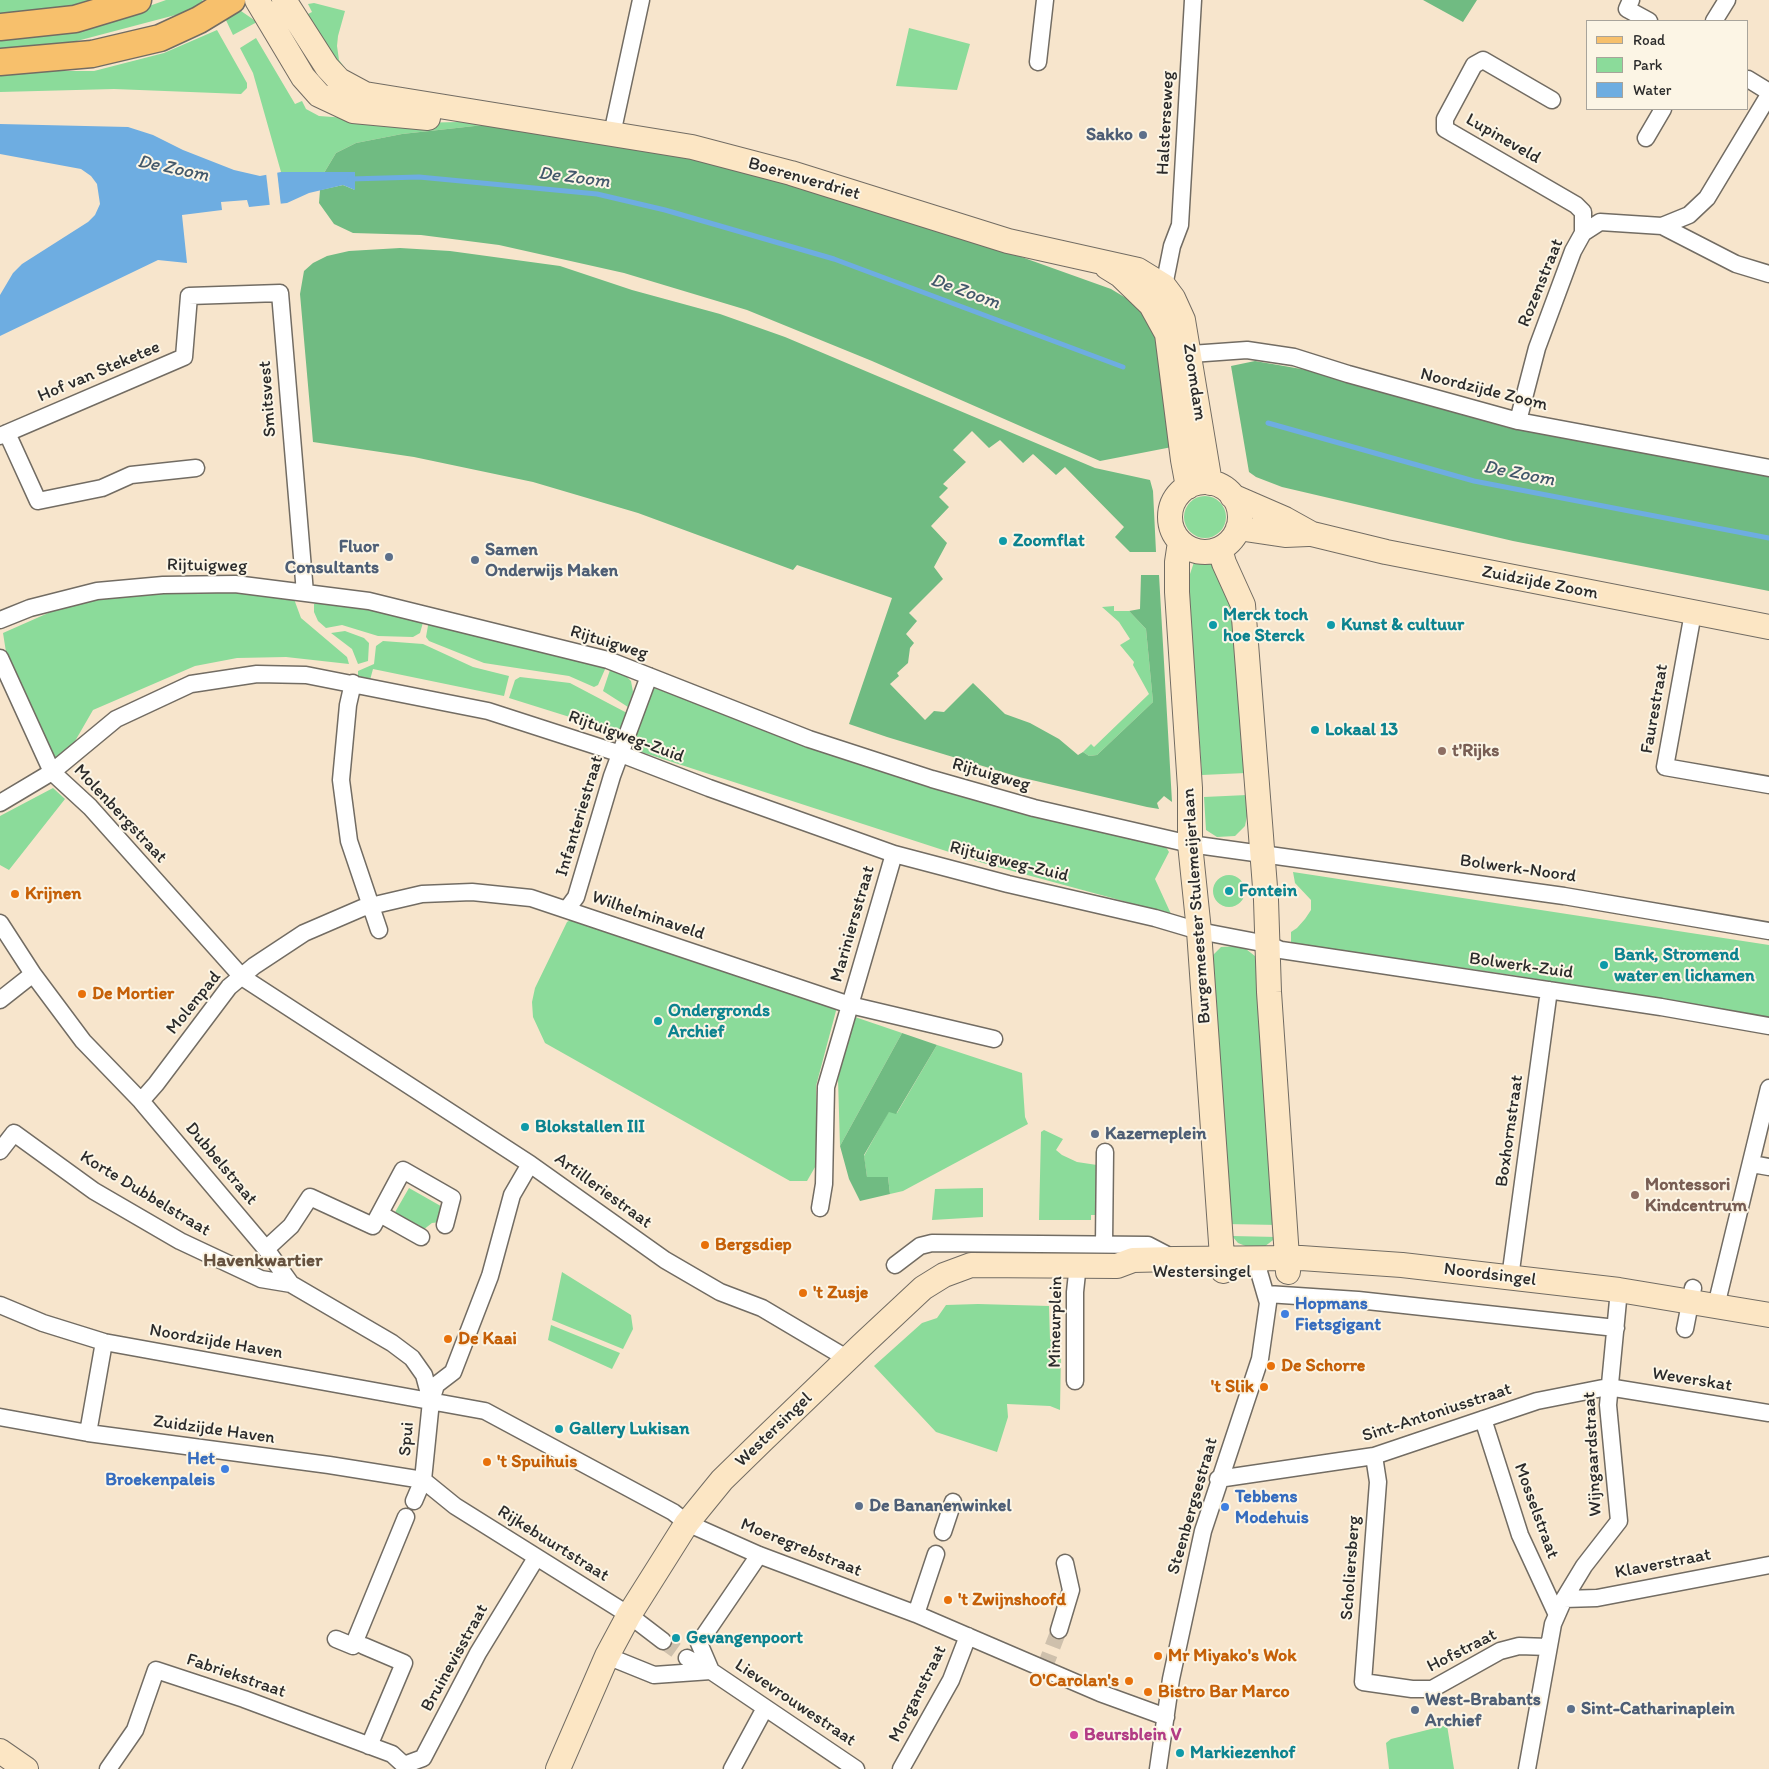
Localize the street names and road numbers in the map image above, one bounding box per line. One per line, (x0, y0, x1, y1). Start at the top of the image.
street label: Halsterseweg (1152, 70, 1180, 176)
street label: Lupineveld (1462, 109, 1544, 169)
street label: Boerenverdriet (745, 153, 863, 205)
street label: Rozenstraat (1513, 236, 1569, 330)
street label: Hof van Steketee (35, 336, 163, 408)
street label: Zoomdam (1177, 342, 1211, 422)
street label: Smitsvest (255, 360, 281, 438)
street label: Noordzijde Zoom (1418, 364, 1550, 416)
street label: Rijtuigweg (167, 555, 247, 577)
street label: Zuidzijde Zoom (1480, 561, 1600, 605)
street label: Rijtuigweg (567, 621, 651, 665)
street label: Faurestraat (1637, 663, 1673, 755)
street label: Rijtuigweg-Zuid (565, 706, 687, 768)
street label: Infanteriestraat (551, 753, 609, 879)
street label: Rijtuigweg (949, 754, 1033, 796)
street label: Molenbergstraat (69, 760, 171, 868)
street label: Burgemeester Stulemeijerlaan (1178, 788, 1216, 1024)
street label: Rijtuigweg-Zuid (947, 837, 1071, 887)
street label: Bolwerk-Noord (1458, 850, 1578, 888)
street label: Mariniersstraat (826, 863, 880, 985)
street label: Wilhelminaveld (589, 887, 707, 945)
street label: Bolwerk-Zuid (1468, 948, 1574, 984)
street label: Molenpad (162, 967, 226, 1039)
street label: Boxhornstraat (1491, 1074, 1529, 1188)
street label: Dubbelstraat (180, 1118, 262, 1210)
street label: Korte Dubbelstraat (76, 1146, 214, 1242)
street label: Artilleriestraat (550, 1148, 656, 1234)
street label: Noordsingel (1443, 1259, 1537, 1291)
street label: Westersingel (1153, 1261, 1251, 1283)
street label: Mineurplein (1044, 1276, 1068, 1368)
street label: Noordzijde Haven (148, 1320, 284, 1364)
street label: Weverskat (1651, 1363, 1733, 1397)
street label: Sint-Antoniusstraat (1360, 1379, 1514, 1447)
street label: Westersingel (731, 1388, 817, 1472)
street label: Wijngaardstraat (1579, 1391, 1607, 1517)
street label: Zuidzijde Haven (152, 1411, 276, 1449)
street label: Spui (395, 1421, 419, 1457)
street label: Steenbergsestraat (1163, 1435, 1223, 1577)
street label: Mosselstraat (1509, 1460, 1563, 1562)
street label: Rijkebuurtstraat (493, 1501, 613, 1587)
street label: Moeregrebstraat (737, 1514, 865, 1582)
street label: Scholiersberg (1337, 1515, 1365, 1621)
street label: Klaverstraat (1613, 1544, 1713, 1584)
street label: Bruinevisstraat (417, 1601, 493, 1715)
street label: Hofstraat (1424, 1624, 1500, 1678)
street label: Morganstraat (884, 1642, 952, 1746)
street label: Fabriekstraat (183, 1649, 289, 1703)
street label: Lievevrouwestraat (730, 1654, 860, 1752)

